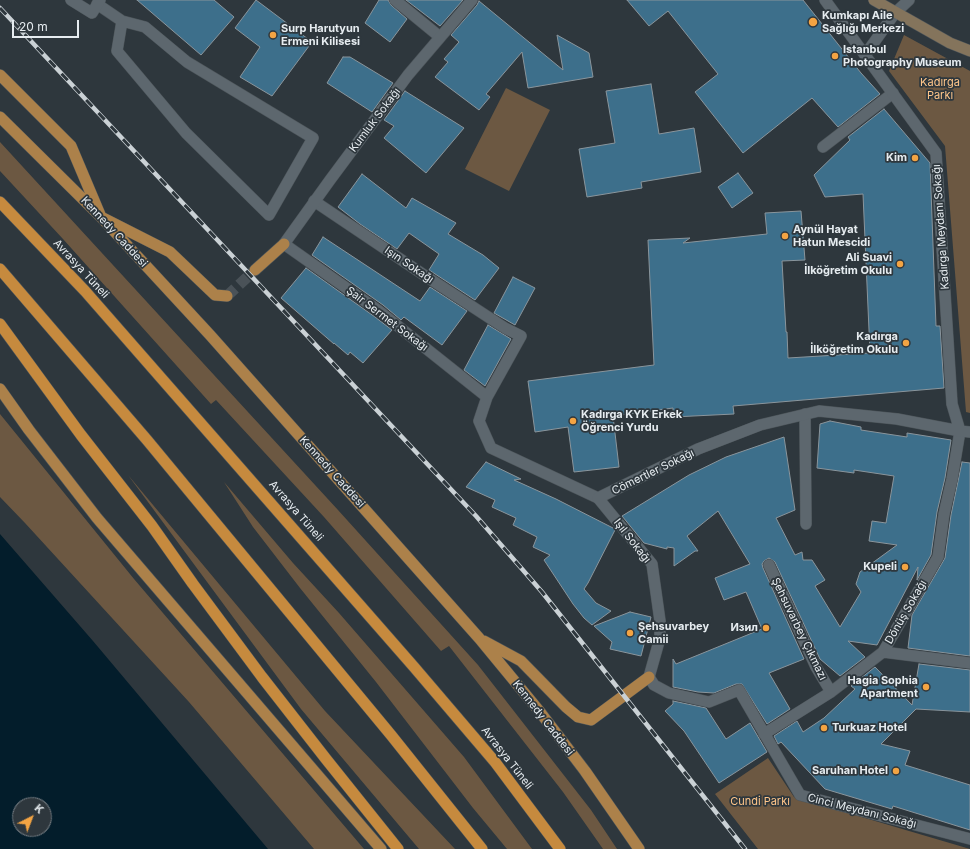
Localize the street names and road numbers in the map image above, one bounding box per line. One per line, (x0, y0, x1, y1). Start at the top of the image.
street label: Kumluk Sokağı (347, 85, 403, 155)
street label: Kadırga Meydanı Sokağı (930, 164, 952, 290)
street label: Kennedy Caddesi (78, 194, 150, 270)
street label: Avrasya Tüneli (50, 237, 112, 301)
street label: Işın Sokağı (382, 244, 436, 286)
street label: Şair Sermet Sokağı (344, 284, 430, 354)
street label: Kennedy Caddesi (297, 434, 367, 510)
street label: Cömertler Sokağı (610, 446, 696, 498)
street label: Avrasya Tüneli (266, 478, 326, 544)
street label: Işıl Sokağı (611, 516, 653, 566)
street label: Şehsuvarbey Çıkmazı (768, 576, 830, 682)
street label: Dönüş Sokağı (882, 578, 930, 646)
street label: Kennedy Caddesi (510, 678, 576, 758)
street label: Avrasya Tüneli (478, 724, 536, 792)
street label: Cinci Meydanı Sokağı (806, 791, 918, 831)

